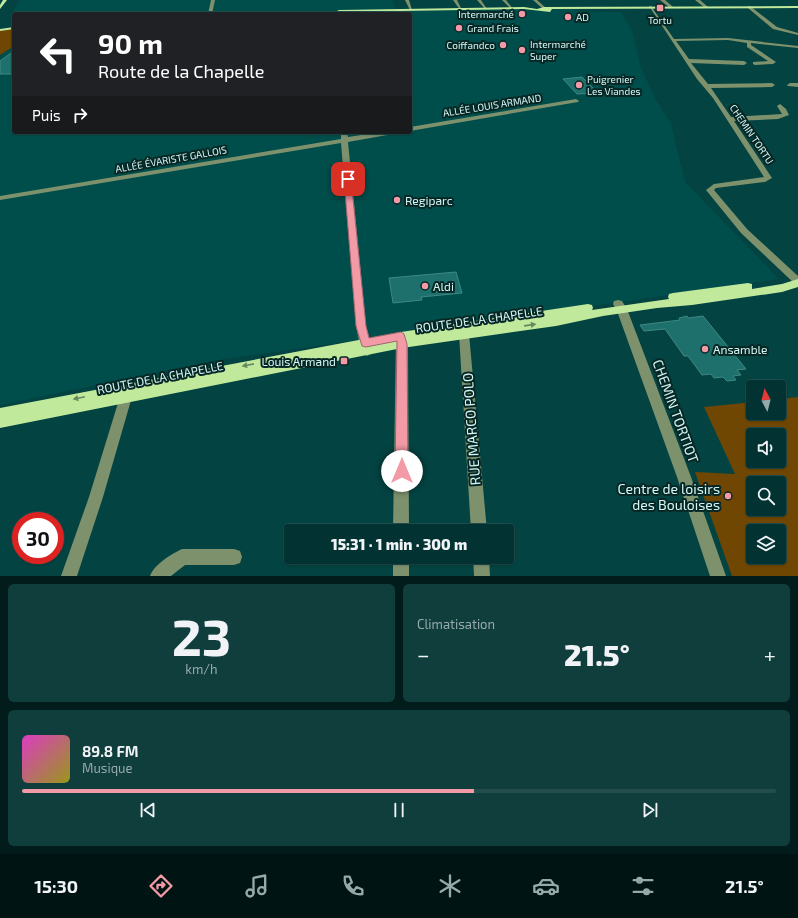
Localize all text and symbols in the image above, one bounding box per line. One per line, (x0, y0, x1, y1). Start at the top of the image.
marker: Tortu (655, 3, 665, 13)
place label: Intermarché (458, 8, 514, 20)
marker: Intermarché (517, 9, 527, 19)
place label: AD (576, 11, 589, 23)
marker: AD (563, 12, 573, 22)
place label: Tortu (648, 14, 672, 26)
place label: Grand Frais (467, 22, 519, 34)
marker: Grand Frais (454, 23, 464, 33)
text: 90 m (98, 26, 163, 60)
icon: left (32, 28, 84, 80)
place label: Intermarché Super (530, 38, 586, 62)
place label: Coiffandco (447, 39, 495, 51)
marker: Coiffandco (498, 40, 508, 50)
marker: Intermarché Super (517, 45, 527, 55)
text: Route de la Chapelle (98, 60, 264, 82)
place label: Puigrenier Les Viandes (587, 73, 641, 97)
marker: Puigrenier Les Viandes (574, 80, 584, 90)
street label: ALLÉE LOUIS ARMAND (442, 91, 542, 119)
street label: CHEMIN TORTU (728, 102, 776, 166)
icon: right (69, 104, 91, 126)
text: Puis (32, 106, 61, 124)
street label: ALLÉE ÉVARISTE GALLOIS (114, 143, 228, 175)
pin (331, 162, 365, 196)
icon: arrive (337, 168, 359, 190)
place label: Regiparc (405, 193, 453, 207)
marker: Regiparc (392, 195, 402, 205)
place label: Aldi (433, 279, 454, 293)
marker: Aldi (420, 281, 430, 291)
street label: ROUTE DE LA CHAPELLE (414, 303, 544, 335)
one-way arrow (523, 322, 536, 328)
place label: Ansamble (713, 342, 767, 356)
marker: Ansamble (700, 344, 710, 354)
place label: Louis Armand (262, 354, 336, 368)
marker: Louis Armand (339, 356, 349, 366)
street label: CHEMIN TORTIOT (649, 357, 703, 465)
street label: ROUTE DE LA CHAPELLE (96, 358, 225, 396)
one-way arrow (241, 363, 254, 369)
street label: RUE MARCO POLO (459, 372, 483, 486)
north arrow (746, 380, 786, 420)
map controls (746, 380, 786, 564)
one-way arrow (73, 396, 85, 402)
button: sound (746, 428, 786, 468)
position arrow (381, 450, 423, 492)
button: search (746, 476, 786, 516)
place label: Centre de loisirs des Bouloises (617, 480, 720, 513)
marker: Centre de loisirs des Bouloises (723, 491, 733, 501)
speed limit sign: 30 (12, 512, 64, 564)
button: layers (746, 524, 786, 564)
text: 15:31 · 1 min · 300 m (331, 535, 467, 553)
text: 23 (172, 604, 231, 666)
text: Climatisation (417, 616, 495, 632)
text: 21.5° (564, 636, 630, 672)
text: − (417, 641, 430, 667)
text: + (764, 641, 776, 667)
text: km/h (185, 661, 218, 677)
text: 89.8 FM (82, 742, 139, 760)
text: Musique (82, 760, 132, 776)
icon: previous (137, 799, 159, 821)
icon: pause (388, 799, 410, 821)
icon: next (639, 799, 661, 821)
icon: directions (147, 872, 175, 900)
icon: music (243, 872, 271, 900)
icon: phone (339, 872, 367, 900)
icon: climate (436, 872, 464, 900)
icon: car (532, 872, 560, 900)
icon: filters (629, 872, 657, 900)
text: 15:30 (34, 875, 78, 897)
text: 21.5° (725, 875, 764, 897)

